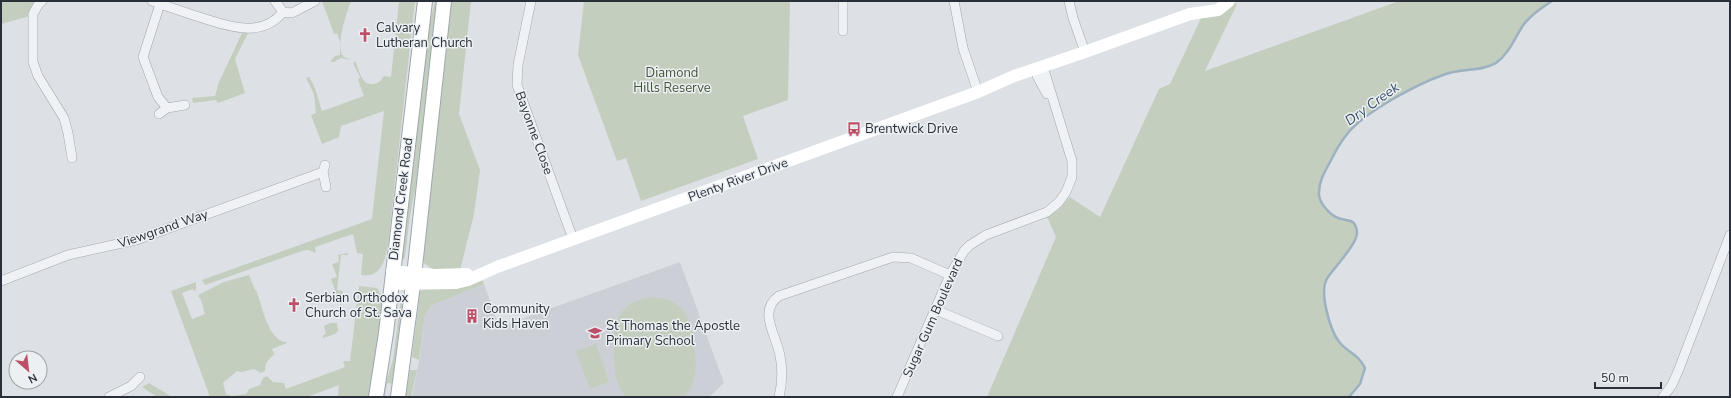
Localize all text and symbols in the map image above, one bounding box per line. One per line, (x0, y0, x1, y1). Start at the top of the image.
place label: Calvary Lutheran Church (376, 19, 473, 52)
church icon: Calvary Lutheran Church (357, 27, 373, 43)
park label: Diamond Hills Reserve (633, 64, 711, 97)
water label: Dry Creek (1341, 77, 1404, 130)
street label: Bayonne Close (511, 89, 557, 177)
place label: Brentwick Drive (865, 120, 958, 138)
bus stop icon: Brentwick Drive (846, 121, 862, 137)
street label: Diamond Creek Road (385, 137, 417, 261)
street label: Plenty River Drive (686, 154, 790, 206)
street label: Viewgrand Way (115, 205, 211, 253)
street label: Sugar Gum Boulevard (899, 256, 967, 380)
place label: Serbian Orthodox Church of St. Sava (305, 289, 412, 322)
church icon: Serbian Orthodox Church of St. Sava (286, 297, 302, 313)
place label: Community Kids Haven (483, 300, 550, 333)
building icon: Community Kids Haven (464, 308, 480, 324)
place label: St Thomas the Apostle Primary School (606, 317, 740, 350)
school or university icon: St Thomas the Apostle Primary School (587, 325, 603, 341)
north arrow (8, 350, 48, 390)
scale bar (1595, 364, 1661, 390)
text: N (25, 370, 40, 387)
text: 50 m (1601, 370, 1629, 386)

